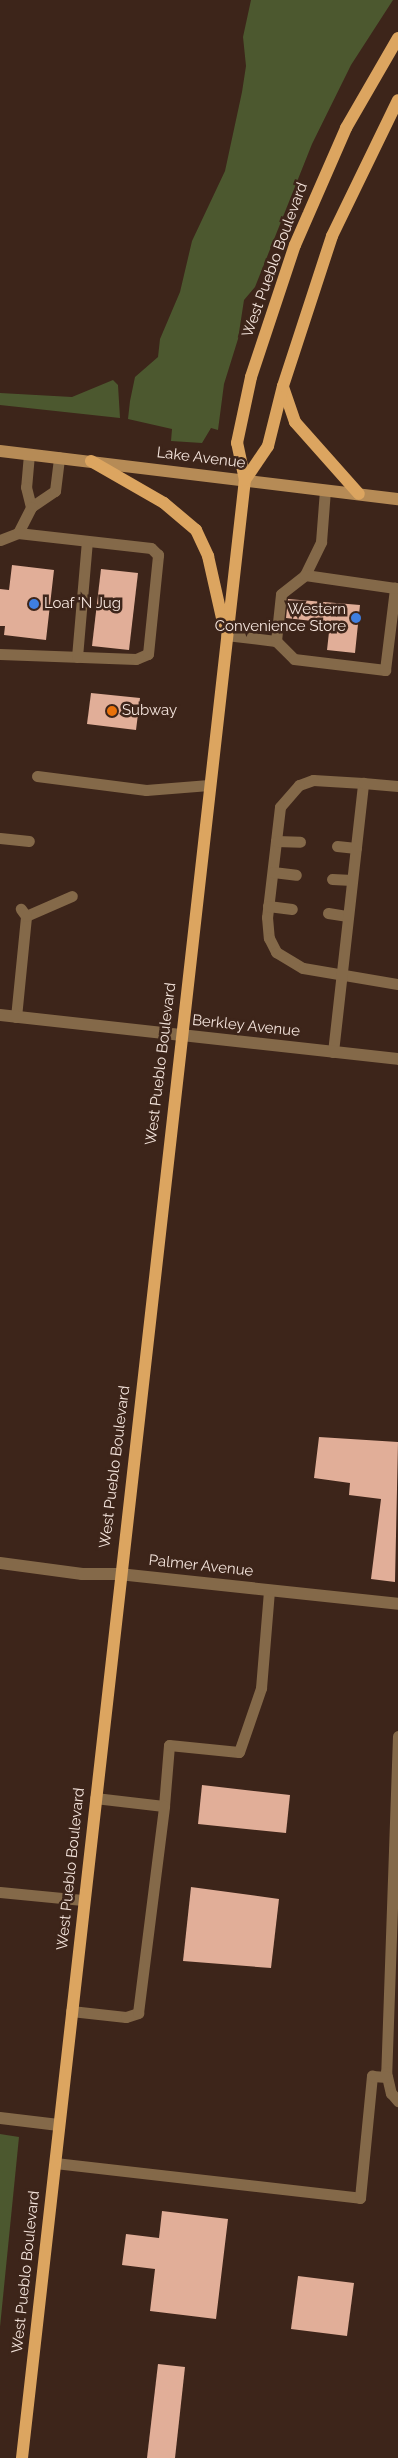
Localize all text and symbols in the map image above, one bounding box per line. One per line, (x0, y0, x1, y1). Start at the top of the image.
street label: West Pueblo Boulevard (239, 180, 311, 340)
street label: Lake Avenue (155, 444, 247, 472)
place label: Loaf 'N Jug (44, 595, 122, 613)
marker: Loaf 'N Jug (28, 598, 40, 610)
place label: Western Convenience Store (215, 600, 346, 635)
marker: Western Convenience Store (350, 612, 362, 624)
place label: Subway (122, 702, 177, 720)
marker: Subway (106, 705, 118, 717)
street label: West Pueblo Boulevard (142, 982, 180, 1146)
street label: Berkley Avenue (191, 1011, 301, 1041)
street label: West Pueblo Boulevard (96, 1385, 134, 1549)
street label: Palmer Avenue (147, 1552, 255, 1580)
street label: West Pueblo Boulevard (54, 1787, 88, 1951)
street label: West Pueblo Boulevard (9, 2190, 43, 2354)

